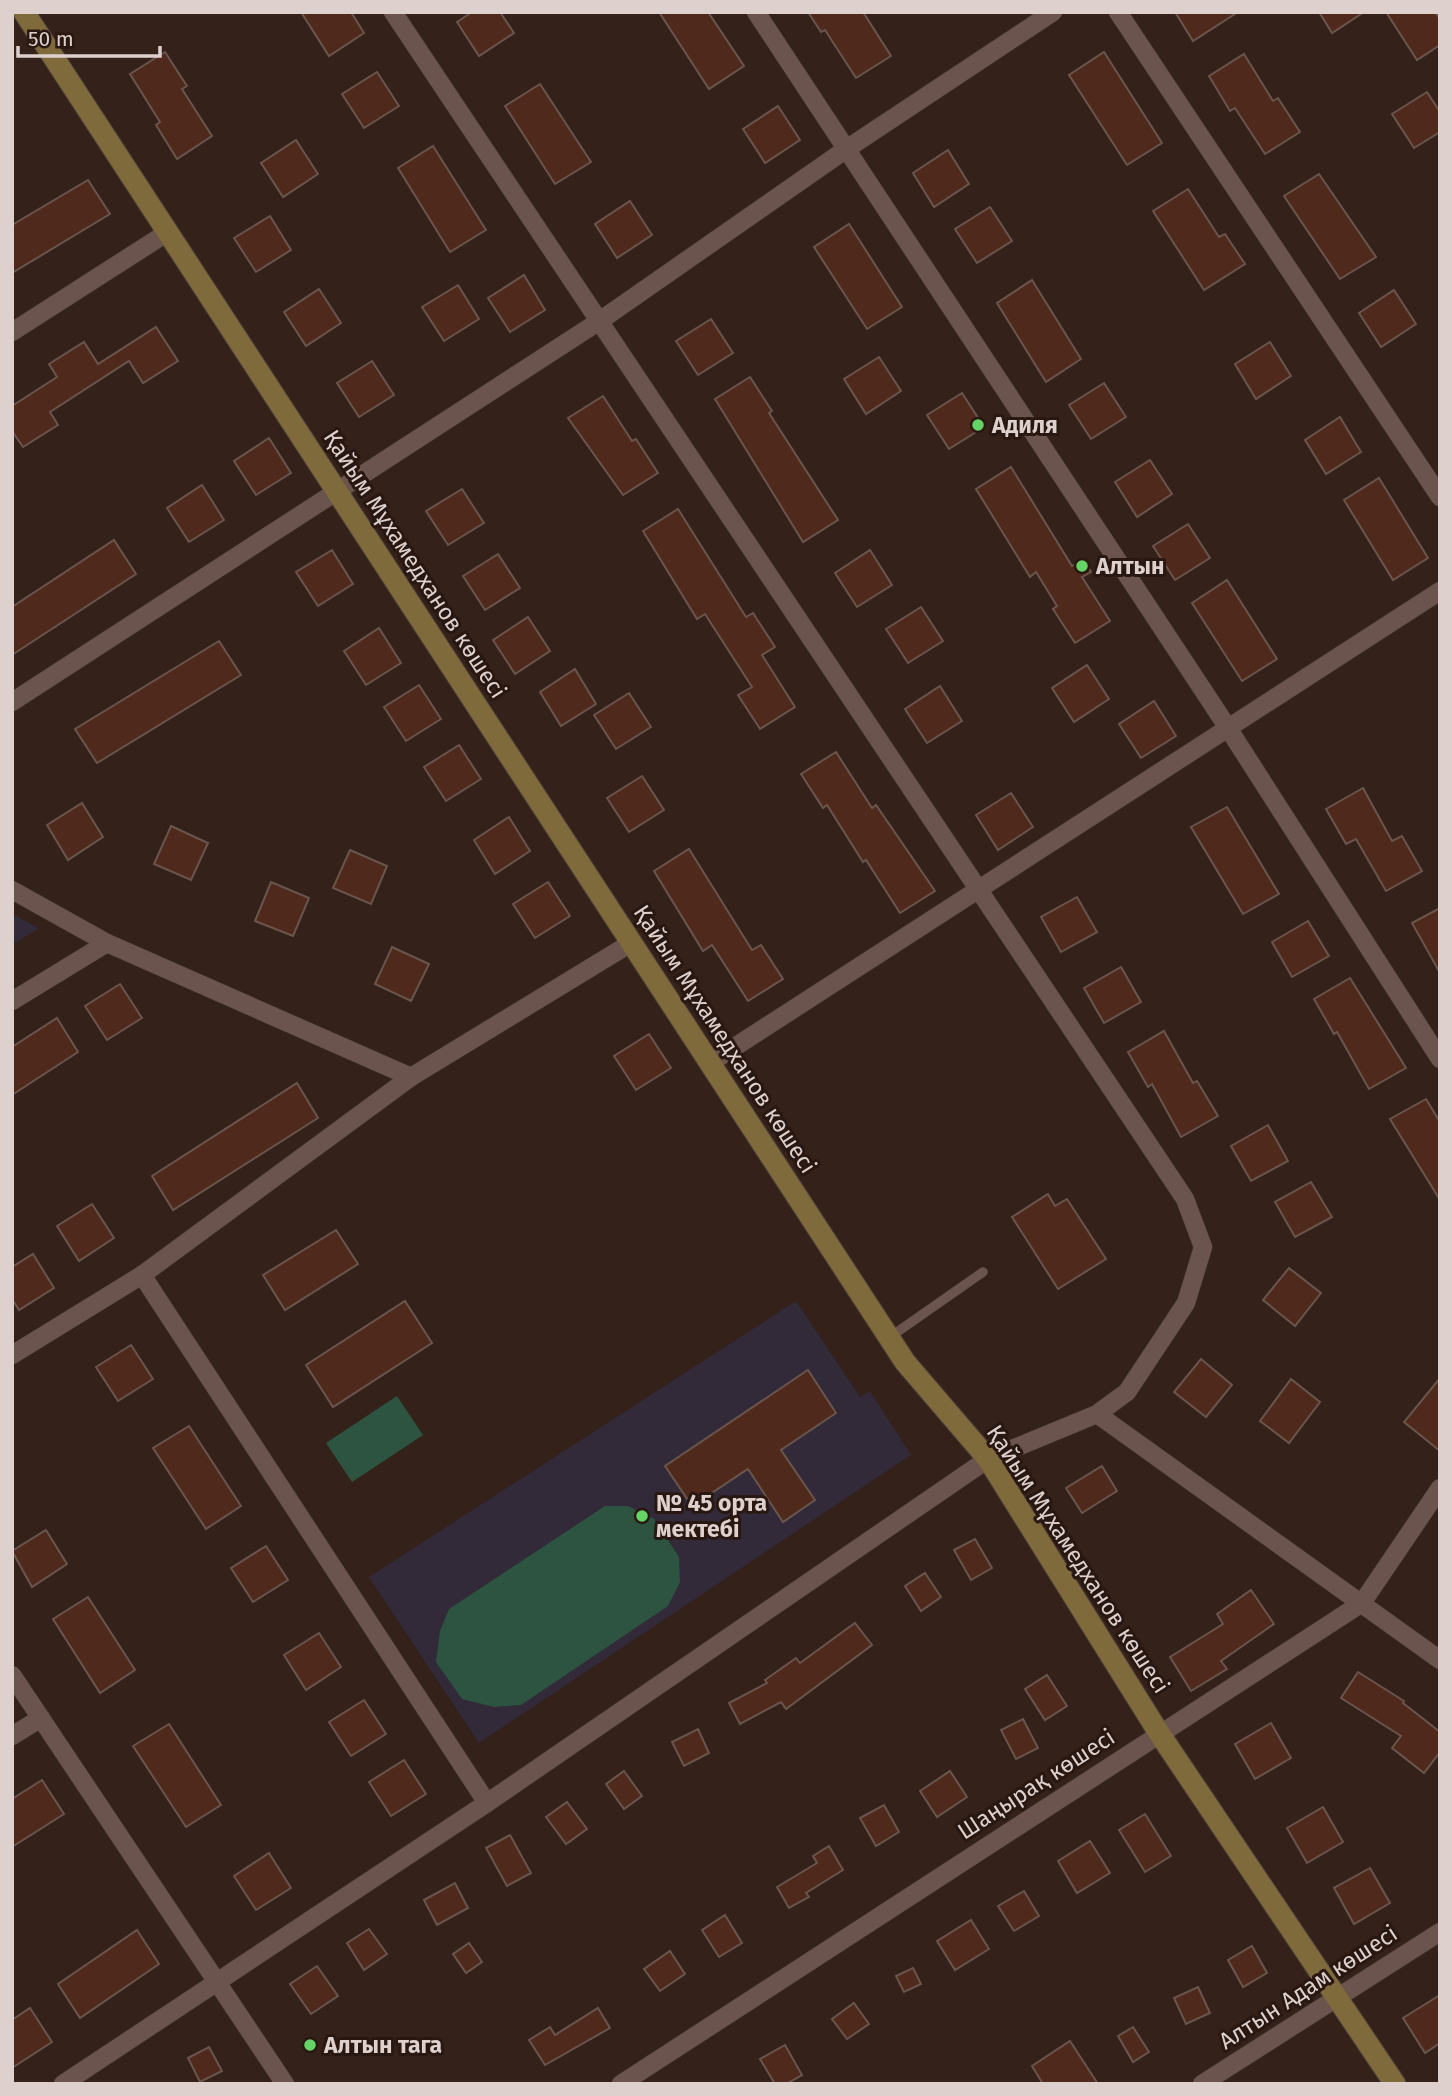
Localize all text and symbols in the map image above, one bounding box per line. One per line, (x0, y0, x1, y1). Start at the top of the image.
scale bar (18, 14, 159, 58)
text: 50 m (28, 26, 74, 52)
place label: Адиля (991, 411, 1058, 439)
marker: Адиля (970, 417, 986, 433)
street label: Қайым Мұхамедханов көшесі (318, 425, 512, 703)
place label: Алтын (1095, 552, 1165, 580)
marker: Алтын (1074, 558, 1090, 574)
street label: Қайым Мұхамедханов көшесі (628, 900, 822, 1178)
street label: Қайым Мұхамедханов көшесі (981, 1420, 1175, 1698)
place label: № 45 орта мектебі (656, 1489, 767, 1543)
marker: № 45 орта мектебі (634, 1508, 650, 1524)
street label: Шаңырақ көшесі (952, 1723, 1120, 1845)
street label: Алтын Адам көшесі (1214, 1919, 1402, 2055)
place label: Алтын тага (323, 2031, 442, 2059)
marker: Алтын тага (302, 2037, 318, 2053)

